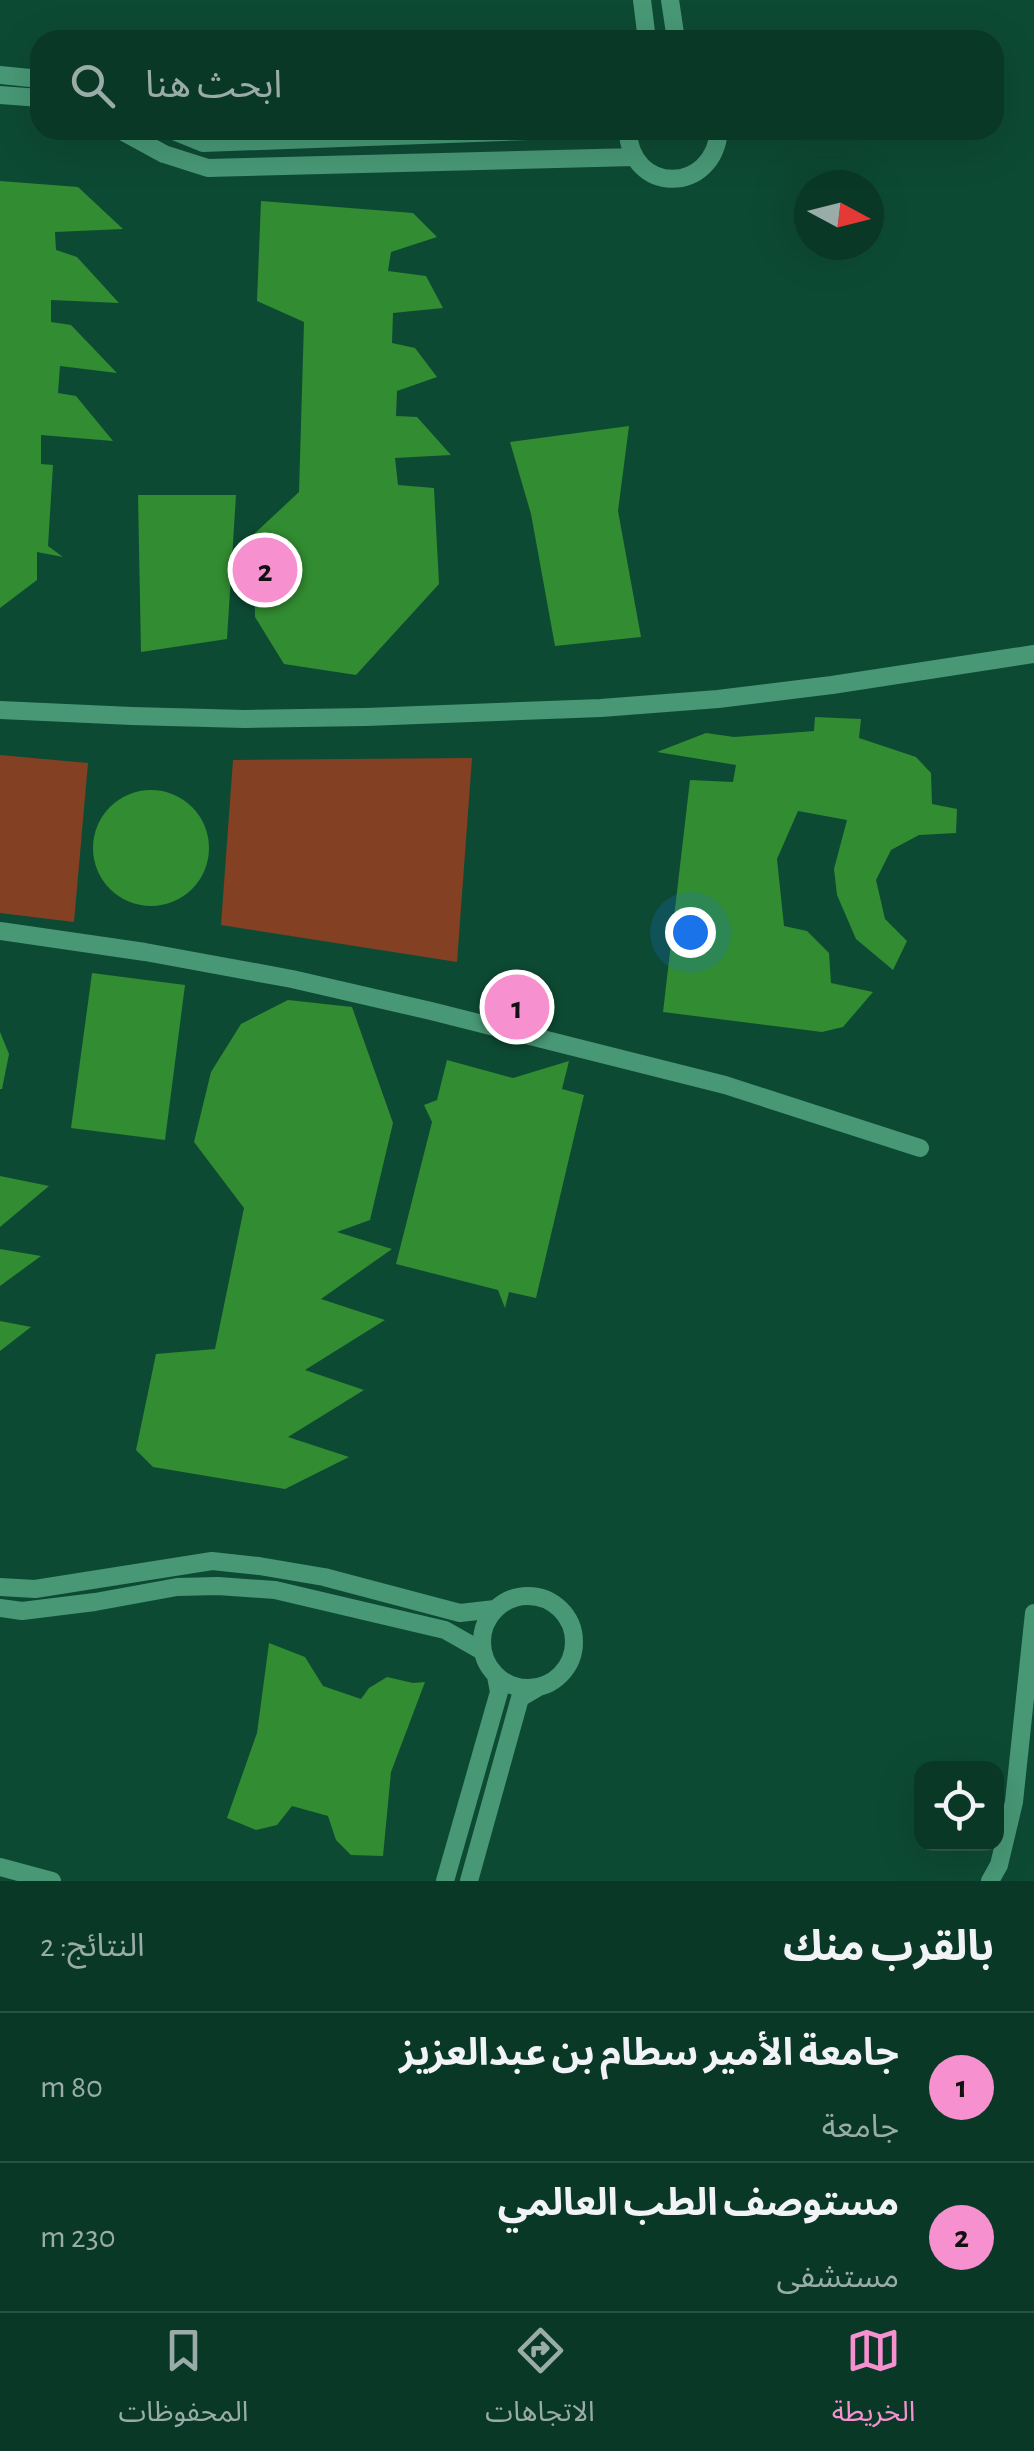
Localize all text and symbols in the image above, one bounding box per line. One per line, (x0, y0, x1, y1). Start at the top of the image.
search box (30, 30, 1004, 140)
icon: search (65, 58, 120, 113)
text: ابحث هنا (145, 67, 282, 105)
north arrow (794, 170, 884, 260)
pin: 2 (232, 532, 298, 608)
your location (665, 907, 716, 958)
pin: 1 (484, 970, 550, 1044)
map controls (914, 1761, 1004, 1851)
button: locate (914, 1761, 1004, 1851)
text: بالقرب منك (783, 1926, 994, 1968)
text: النتائج: 2 (40, 1930, 145, 1962)
text: جامعة الأمير سطام بن عبدالعزيز (399, 2035, 899, 2073)
text: 80 m (40, 2071, 103, 2103)
text: 1 (956, 2071, 967, 2103)
text: جامعة (822, 2111, 899, 2143)
text: مستوصف الطب العالمي (498, 2185, 899, 2223)
text: 230 m (40, 2221, 116, 2253)
text: 2 (954, 2221, 969, 2253)
text: مستشفى (776, 2261, 899, 2293)
tab: المحفوظات (118, 2323, 248, 2442)
tab: الاتجاهات (485, 2323, 595, 2442)
tab: الخريطة (832, 2323, 916, 2442)

